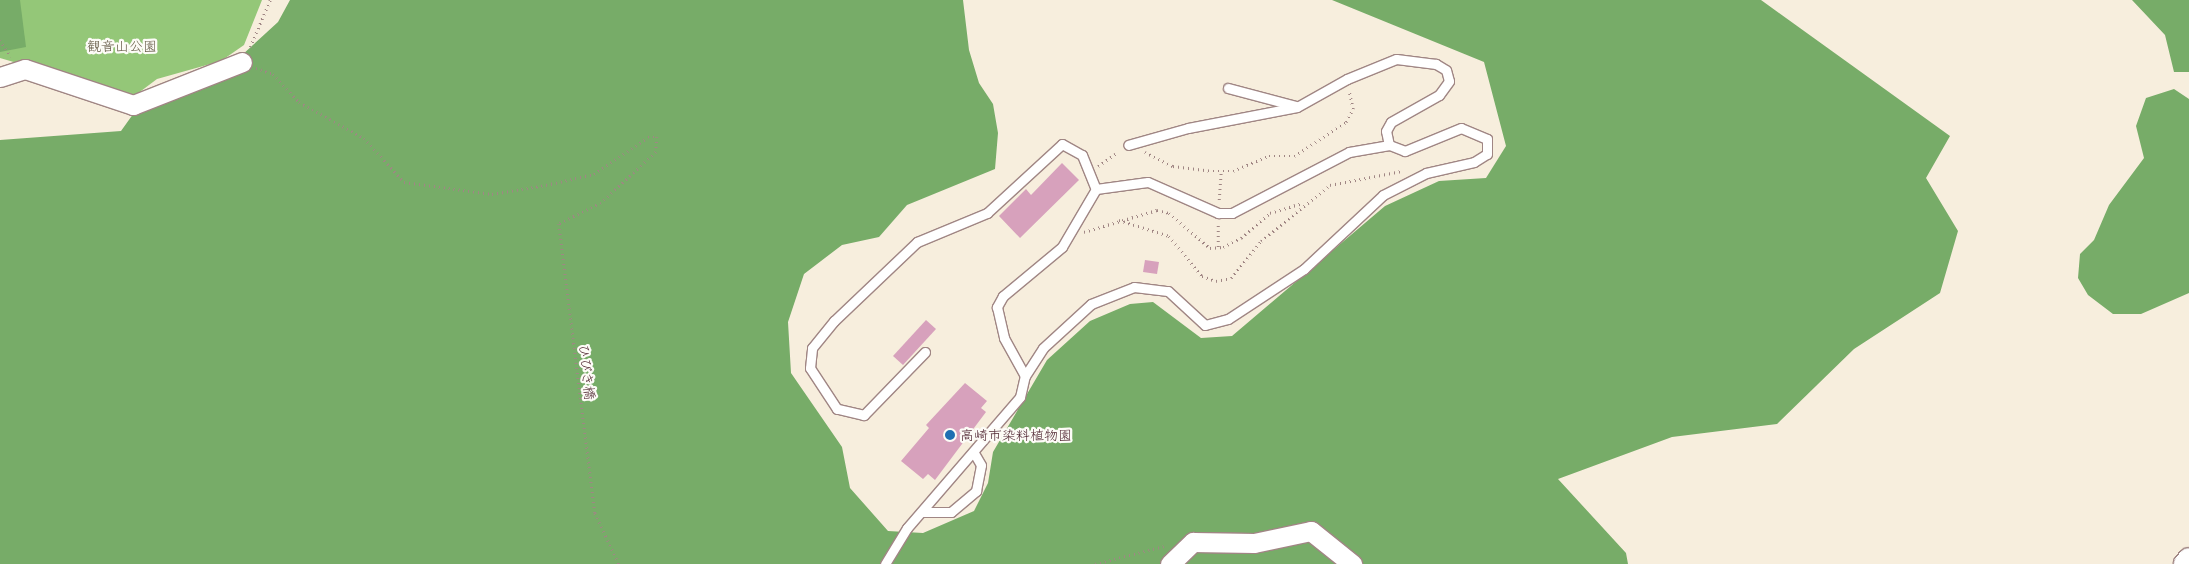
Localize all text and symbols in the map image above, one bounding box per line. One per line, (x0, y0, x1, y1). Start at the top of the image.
park label: 観音山公園 (87, 38, 157, 54)
street label: ひびき橋 (575, 343, 599, 401)
place label: 高崎市染料植物園 (960, 427, 1072, 443)
marker: 高崎市染料植物園 (944, 429, 956, 441)

